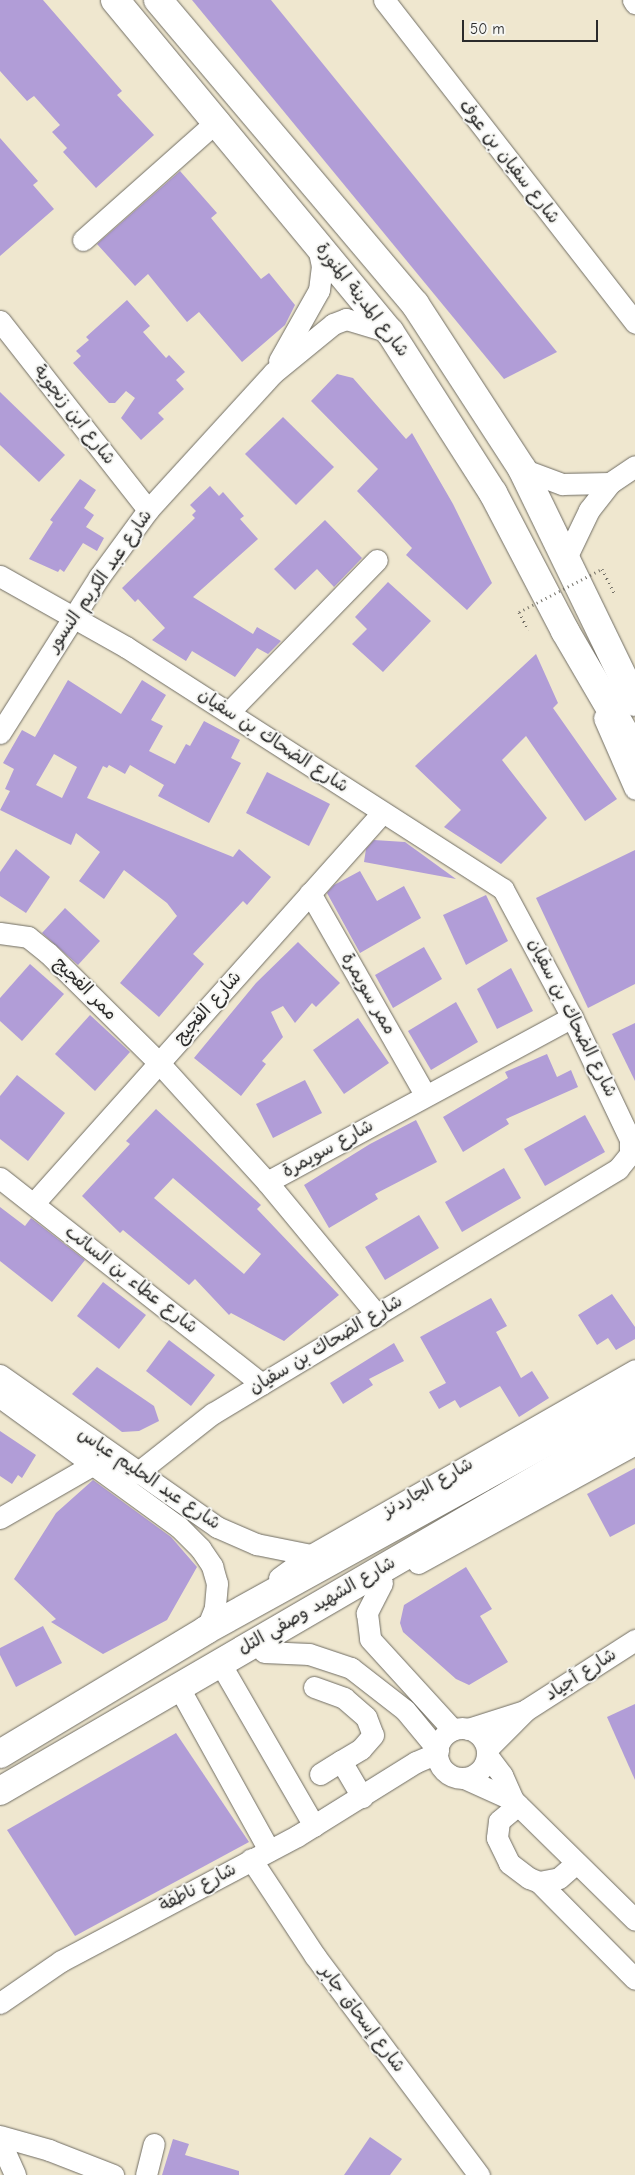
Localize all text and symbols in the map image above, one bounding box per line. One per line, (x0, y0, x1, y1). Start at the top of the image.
scale bar (465, 10, 601, 42)
text: 50 m (470, 20, 505, 38)
street label: شارع سفيان بن عوف (454, 96, 564, 228)
street label: شارع المدينة المنورة (311, 239, 413, 361)
street label: شارع ابن زنجوية (28, 361, 120, 469)
street label: شارع عبد الكريم النسور (43, 506, 157, 656)
street label: شارع الضحاك بن سفيان (194, 684, 352, 798)
street label: شارع الضحاك بن سفيان (523, 935, 621, 1101)
street label: ممر سويمرة (336, 949, 400, 1039)
street label: ممر الفجيج (49, 953, 121, 1025)
street label: شارع الفجيج (170, 967, 246, 1049)
street label: شارع سويمرة (279, 1115, 377, 1183)
street label: شارع عطاء بن السائب (60, 1221, 202, 1339)
street label: شارع الضحاك بن سفيان (245, 1291, 407, 1399)
street label: شارع عبد الحليم عباس (74, 1423, 224, 1535)
street label: شارع الجاردنز (379, 1453, 477, 1523)
street label: شارع الشهيد وصفي التل (234, 1552, 400, 1660)
street label: شارع أجياد (541, 1644, 621, 1706)
street label: شارع ناطفة (156, 1859, 240, 1917)
street label: شارع إسحاق جابر (315, 1961, 409, 2077)

